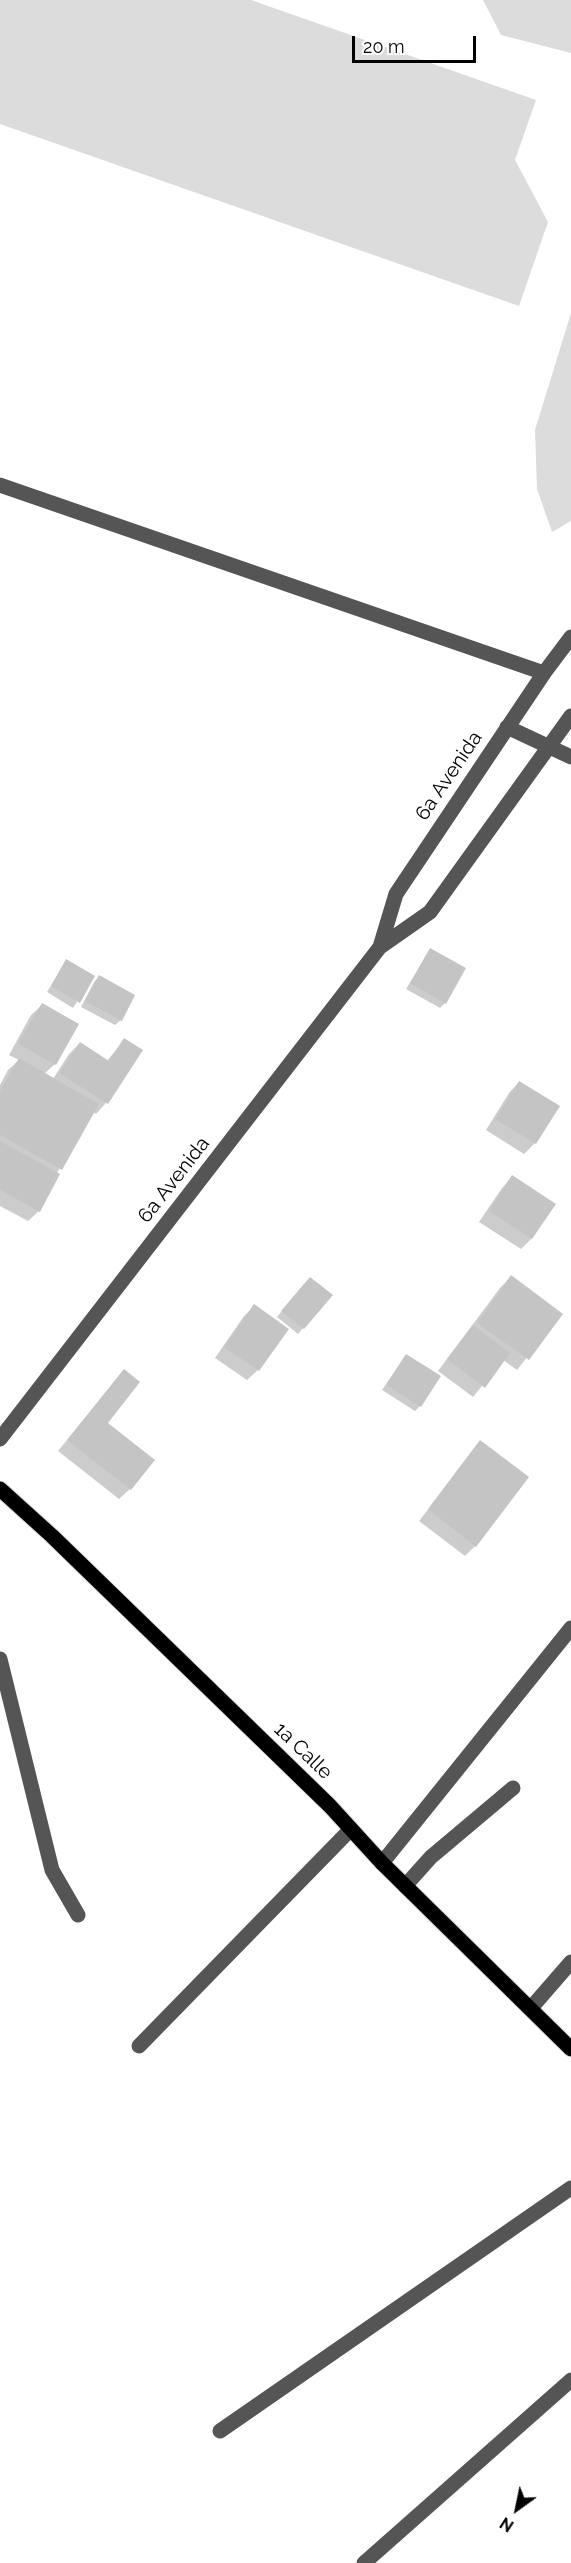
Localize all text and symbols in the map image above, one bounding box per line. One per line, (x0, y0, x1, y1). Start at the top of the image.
scale bar (355, 24, 480, 62)
text: 20 m (363, 36, 405, 57)
street label: 6a Avenida (410, 727, 488, 825)
street label: 6a Avenida (133, 1132, 215, 1228)
street label: 1a Calle (269, 1717, 337, 1785)
north arrow (487, 2479, 547, 2539)
text: N (497, 2513, 517, 2536)

